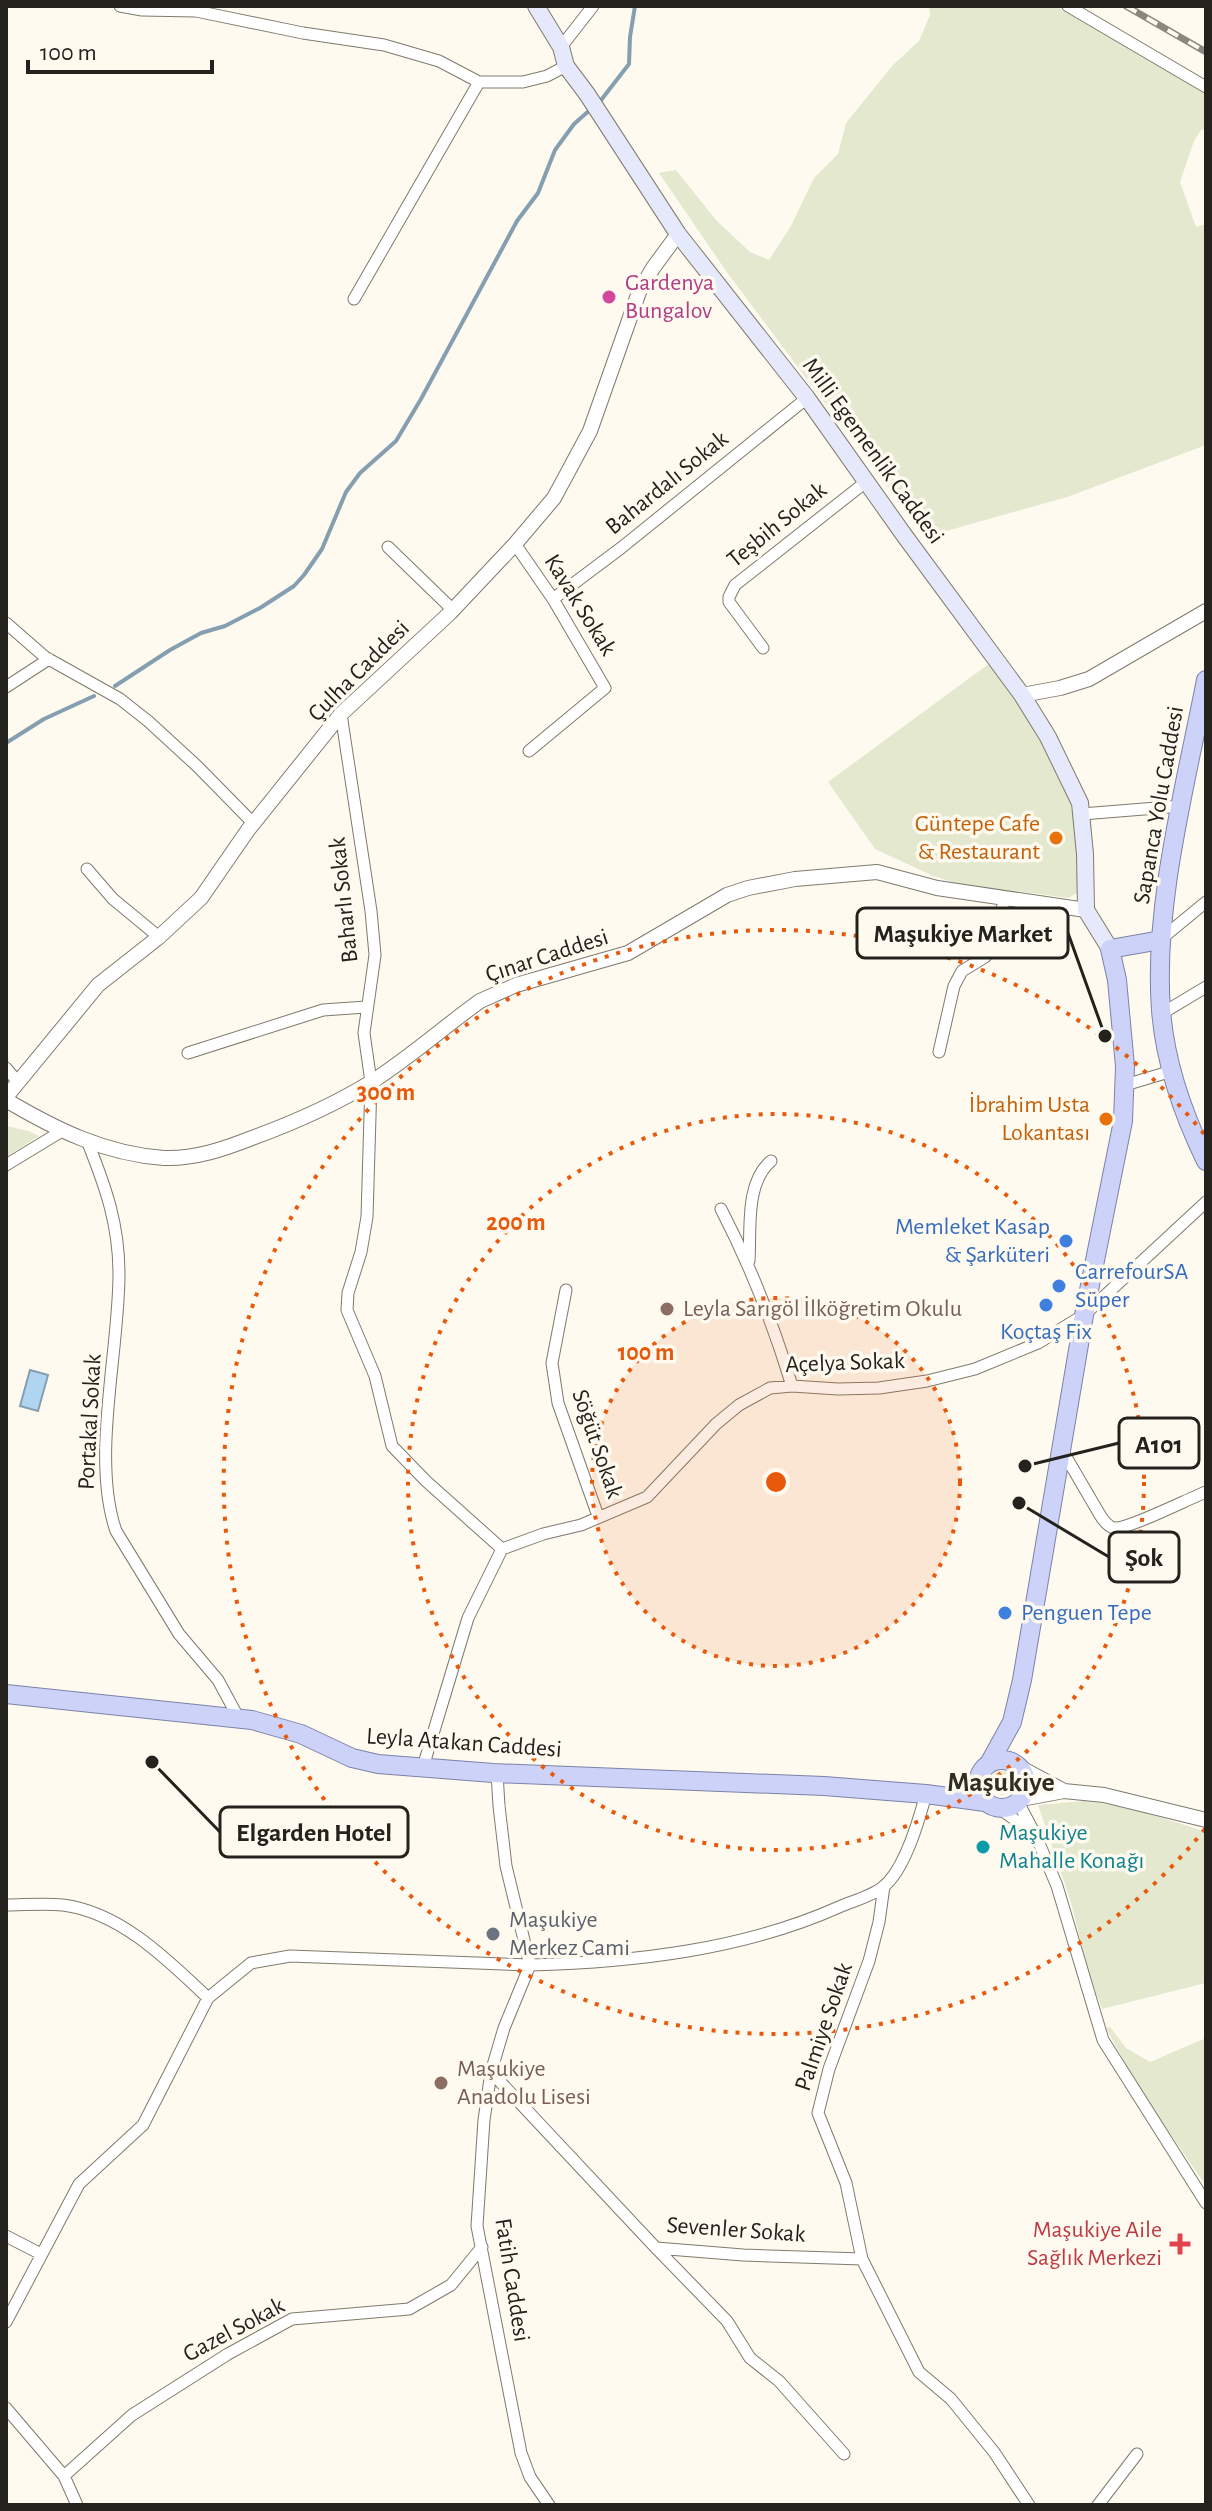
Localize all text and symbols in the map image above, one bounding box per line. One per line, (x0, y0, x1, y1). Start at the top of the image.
scale bar (28, 24, 212, 74)
text: 100 m (40, 41, 97, 65)
place label: Gardenya Bungalov (625, 271, 714, 323)
marker: Gardenya Bungalov (600, 288, 618, 306)
street label: Milli Egemenlik Caddesi (798, 354, 948, 548)
street label: Bahardalı Sokak (601, 427, 733, 539)
street label: Teşbih Sokak (723, 478, 831, 572)
street label: Kavak Sokak (539, 550, 621, 660)
street label: Çulha Caddesi (304, 616, 414, 726)
street label: Sapanca Yolu Caddesi (1130, 704, 1188, 906)
place label: Güntepe Cafe & Restaurant (915, 812, 1040, 864)
marker: Güntepe Cafe & Restaurant (1047, 829, 1065, 847)
street label: Baharlı Sokak (325, 836, 363, 964)
callout: Maşukiye Market (857, 908, 1068, 958)
text: Maşukiye Market (874, 921, 1053, 947)
street label: Çınar Caddesi (483, 925, 611, 987)
text: 300 m (357, 1081, 415, 1105)
place label: İbrahim Usta Lokantası (969, 1092, 1090, 1145)
marker: İbrahim Usta Lokantası (1097, 1110, 1115, 1128)
text: 200 m (486, 1211, 546, 1235)
place label: Memleket Kasap & Şarküteri (895, 1215, 1050, 1267)
marker: Memleket Kasap & Şarküteri (1057, 1232, 1075, 1250)
place label: CarrefourSA Süper (1075, 1260, 1189, 1312)
marker: CarrefourSA Süper (1050, 1277, 1068, 1295)
place label: Leyla Sarıgöl İlköğretim Okulu (683, 1296, 962, 1321)
marker: Koçtaş Fix (1037, 1296, 1055, 1314)
marker: Leyla Sarıgöl İlköğretim Okulu (658, 1300, 676, 1318)
place label: Koçtaş Fix (1000, 1320, 1092, 1344)
text: 100 m (618, 1341, 674, 1365)
street label: Açelya Sokak (785, 1349, 905, 1377)
street label: Portakal Sokak (74, 1353, 106, 1491)
street label: Söğüt Sokak (567, 1387, 627, 1502)
callout: A101 (1119, 1418, 1199, 1468)
text: A101 (1135, 1432, 1183, 1458)
centre of rings (762, 1468, 790, 1496)
callout: Şok (1109, 1532, 1179, 1582)
text: Şok (1125, 1545, 1163, 1571)
place label: Penguen Tepe (1021, 1601, 1152, 1625)
marker: Penguen Tepe (996, 1604, 1014, 1622)
street label: Leyla Atakan Caddesi (365, 1724, 563, 1762)
district label: Maşukiye (947, 1769, 1055, 1797)
callout: Elgarden Hotel (220, 1807, 408, 1857)
text: Elgarden Hotel (236, 1820, 392, 1846)
place label: Maşukiye Mahalle Konağı (999, 1821, 1144, 1873)
marker: Maşukiye Mahalle Konağı (974, 1838, 992, 1856)
place label: Maşukiye Merkez Cami (509, 1908, 630, 1960)
marker: Maşukiye Merkez Cami (484, 1925, 502, 1943)
street label: Palmiye Sokak (791, 1960, 857, 2094)
place label: Maşukiye Anadolu Lisesi (457, 2057, 591, 2109)
marker: Maşukiye Anadolu Lisesi (432, 2074, 450, 2092)
street label: Sevenler Sokak (666, 2213, 806, 2247)
street label: Fatih Caddesi (490, 2216, 534, 2344)
place label: Maşukiye Aile Sağlık Merkezi (1027, 2218, 1162, 2270)
marker: Maşukiye Aile Sağlık Merkezi (1169, 2233, 1191, 2255)
street label: Gazel Sokak (179, 2293, 289, 2367)

